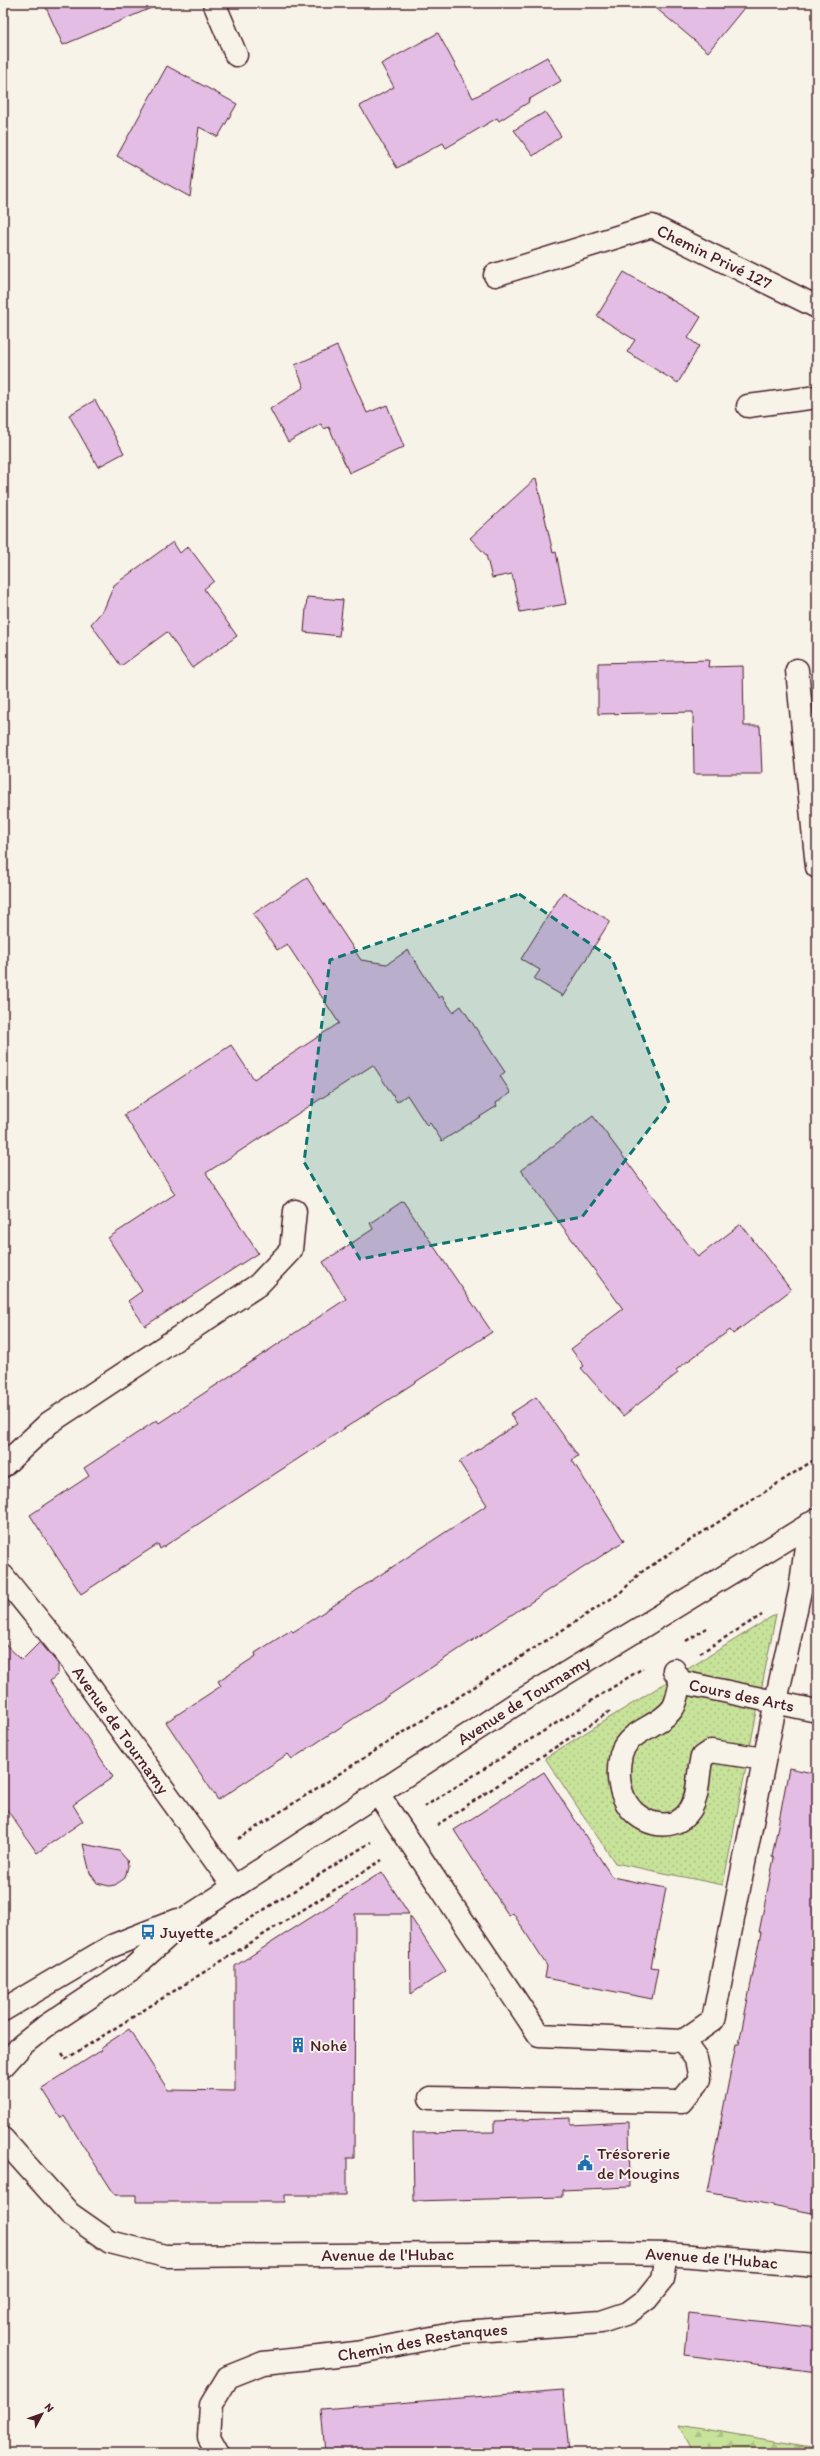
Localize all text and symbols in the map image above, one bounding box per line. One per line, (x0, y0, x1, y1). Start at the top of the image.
street label: Chemin Privé 127 (654, 220, 776, 294)
street label: Avenue de Tournamy (453, 1651, 594, 1749)
street label: Avenue de Tournamy (68, 1662, 174, 1798)
street label: Cours des Arts (687, 1674, 796, 1716)
place label: Juyette (160, 1922, 214, 1942)
bus stop icon: Juyette (139, 1923, 157, 1941)
place label: Nohé (310, 2035, 347, 2055)
building icon: Nohé (289, 2036, 307, 2054)
place label: Trésorerie de Mougins (597, 2143, 680, 2183)
public building icon: Trésorerie de Mougins (576, 2154, 594, 2172)
street label: Avenue de l'Hubac (321, 2244, 454, 2265)
street label: Avenue de l'Hubac (645, 2244, 779, 2273)
street label: Chemin des Restanques (336, 2319, 508, 2365)
north arrow (22, 2394, 62, 2434)
text: N (42, 2401, 57, 2415)

